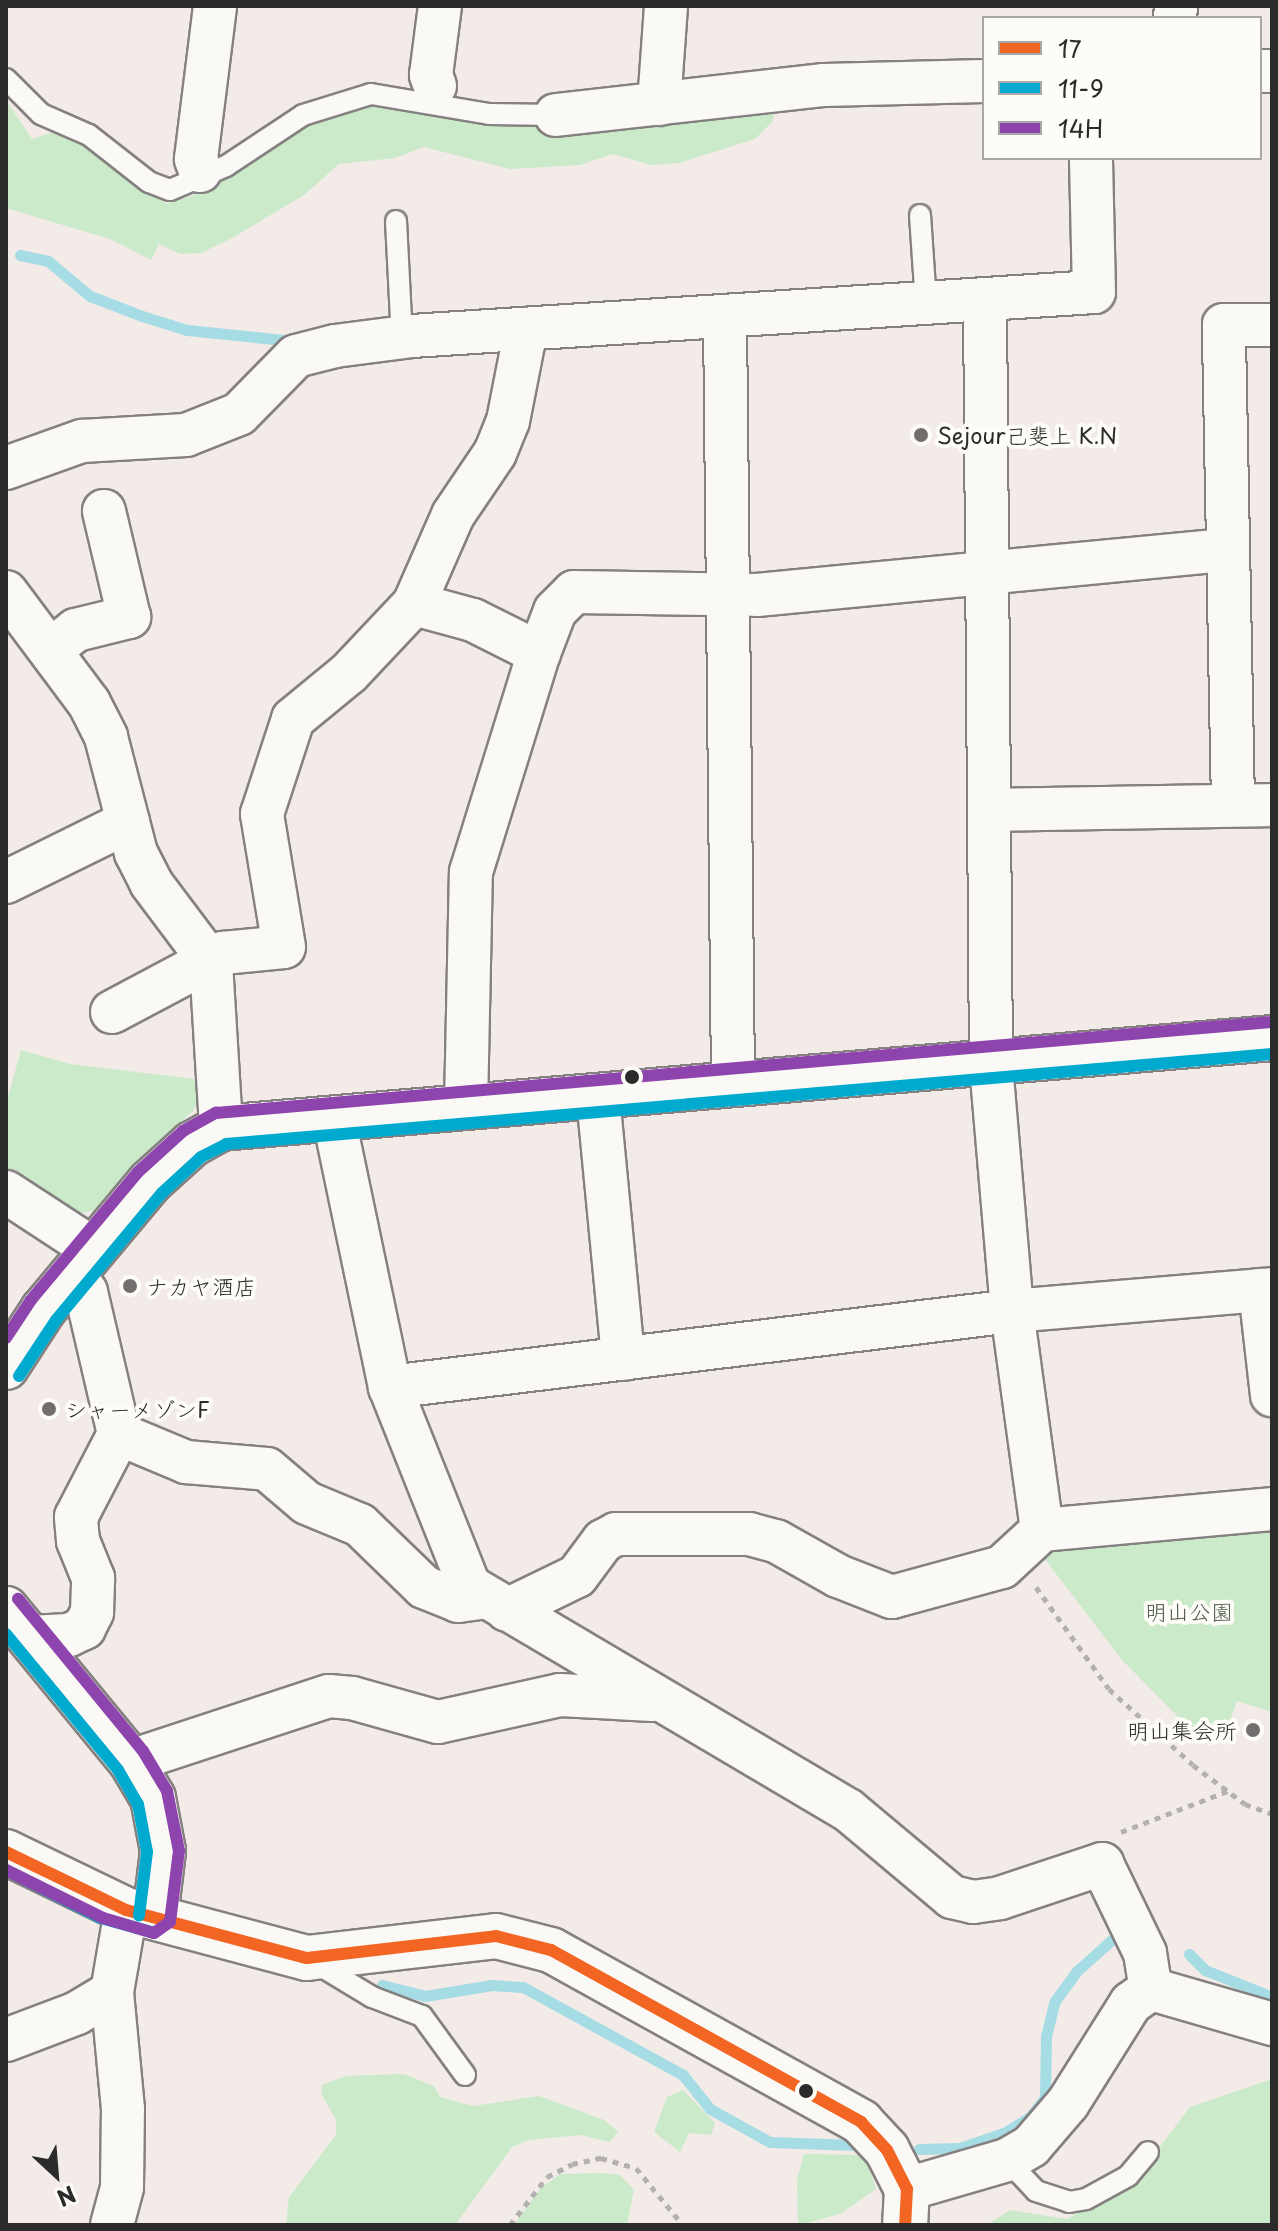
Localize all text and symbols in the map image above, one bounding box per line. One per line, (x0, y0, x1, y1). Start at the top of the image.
legend (982, 16, 1262, 160)
text: 17 (1058, 30, 1082, 66)
text: 11-9 (1058, 70, 1104, 106)
text: 14H (1058, 110, 1103, 146)
place label: Sejour己斐上 K.N (937, 422, 1117, 448)
marker: Sejour己斐上 K.N (912, 426, 930, 444)
unlabelled marker (624, 1069, 640, 1085)
place label: ナカヤ酒店 (146, 1273, 256, 1299)
marker: ナカヤ酒店 (121, 1277, 139, 1295)
place label: シャーメゾンF (65, 1396, 210, 1422)
marker: シャーメゾンF (40, 1400, 58, 1418)
park label: 明山公園 (1145, 1598, 1233, 1624)
place label: 明山集会所 (1127, 1717, 1237, 1743)
marker: 明山集会所 (1244, 1721, 1262, 1739)
unlabelled marker (798, 2083, 814, 2099)
north arrow (16, 2135, 96, 2215)
text: N (52, 2178, 82, 2216)

